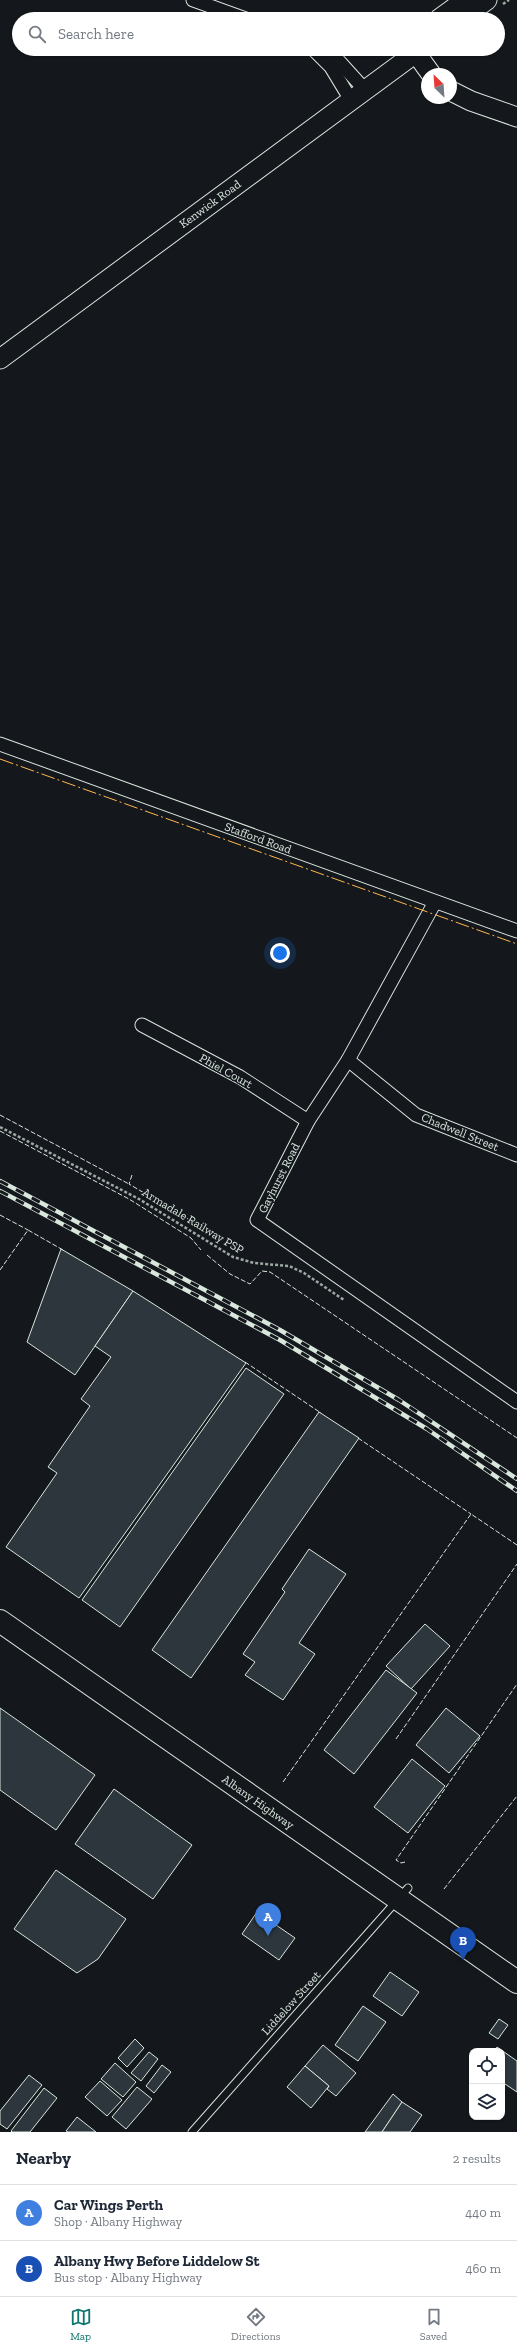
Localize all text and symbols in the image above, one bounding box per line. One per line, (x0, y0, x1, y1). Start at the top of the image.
search box (12, 12, 505, 56)
icon: search (26, 23, 48, 45)
text: Search here (58, 25, 134, 43)
north arrow (421, 68, 457, 104)
street label: Kenwick Road (177, 177, 244, 231)
street label: Stafford Road (223, 819, 294, 857)
your location (270, 943, 290, 963)
street label: Phiel Court (197, 1051, 256, 1092)
street label: Chadwell Street (419, 1110, 501, 1154)
street label: Gayhurst Road (255, 1140, 303, 1215)
street label: Armadale Railway PSP (140, 1185, 246, 1257)
street label: Albany Highway (219, 1772, 297, 1833)
pin: A (255, 1903, 281, 1936)
pin: B (450, 1927, 476, 1960)
street label: Liddelow Street (259, 1968, 324, 2038)
map controls (469, 2048, 505, 2120)
button: locate (469, 2048, 505, 2084)
button: layers (469, 2084, 505, 2120)
text: Nearby (16, 2148, 71, 2168)
text: 2 results (453, 2151, 501, 2166)
text: Car Wings Perth (54, 2196, 163, 2214)
text: A (25, 2205, 33, 2220)
text: 440 m (465, 2205, 501, 2220)
text: Shop · Albany Highway (54, 2214, 182, 2229)
text: Albany Hwy Before Liddelow St (54, 2252, 260, 2270)
text: B (25, 2261, 33, 2276)
text: 460 m (465, 2261, 501, 2276)
text: Bus stop · Albany Highway (54, 2270, 202, 2285)
tab: Map (70, 2306, 92, 2343)
tab: Directions (231, 2306, 281, 2343)
tab: Saved (420, 2306, 447, 2343)

